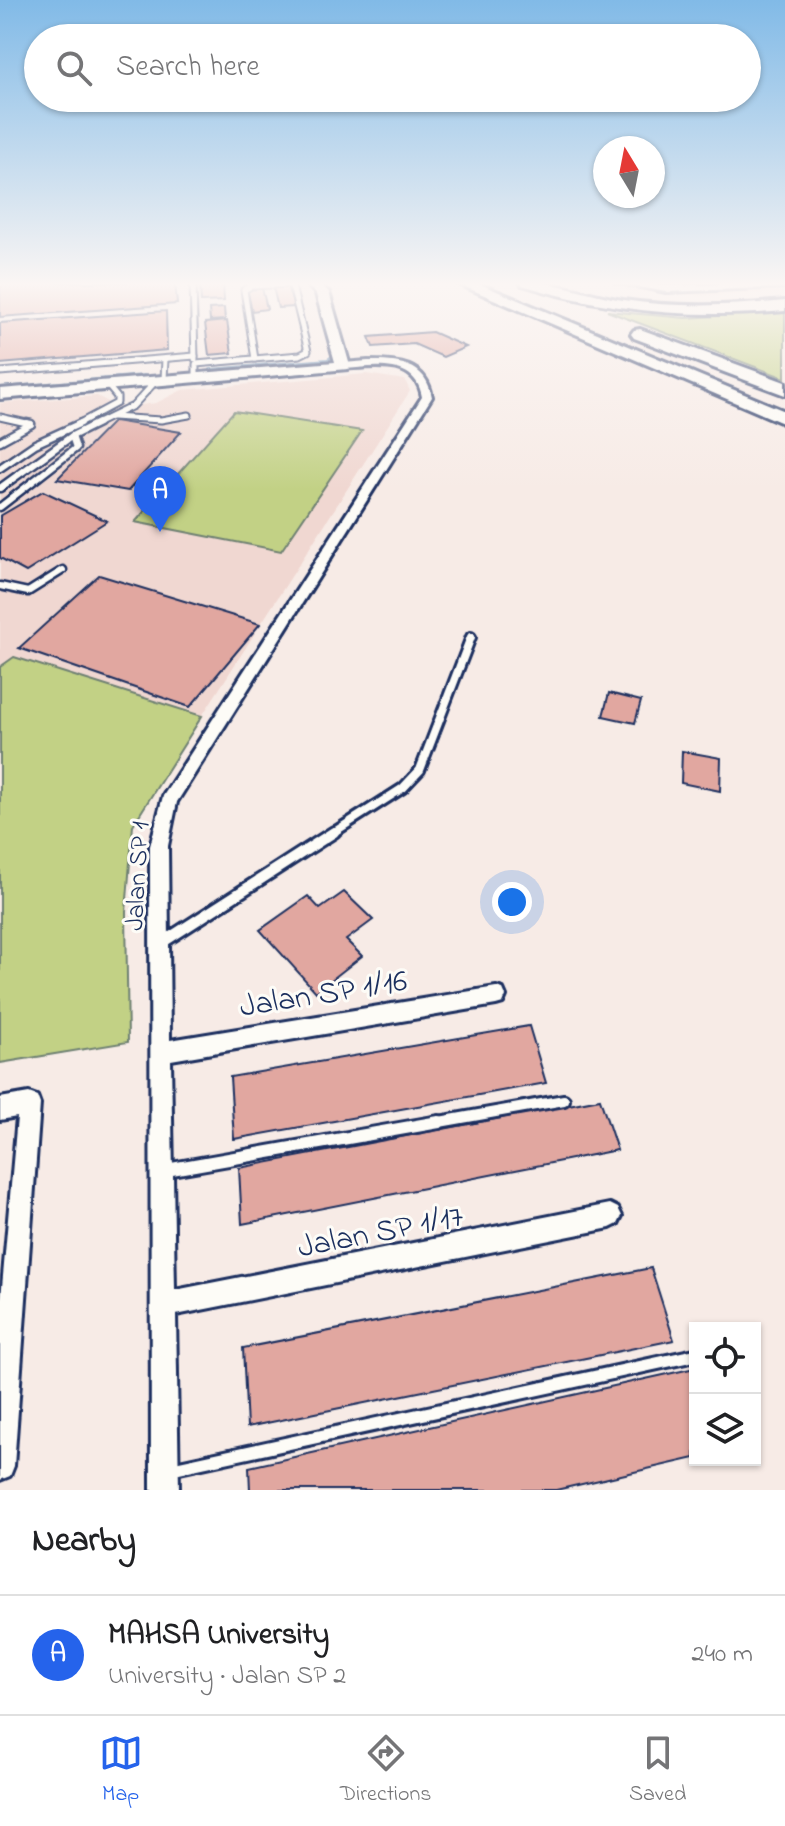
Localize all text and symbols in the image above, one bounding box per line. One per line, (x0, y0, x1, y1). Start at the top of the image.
search box (24, 24, 761, 112)
icon: search (52, 46, 96, 90)
text: Search here (116, 46, 260, 90)
north arrow (593, 136, 665, 208)
pin: A (134, 466, 186, 532)
street label: Jalan SP 1 (117, 821, 161, 932)
your location (492, 882, 532, 922)
street label: Jalan SP 1/16 (236, 959, 411, 1032)
street label: Jalan SP 1/17 (294, 1194, 468, 1273)
map controls (689, 1322, 761, 1466)
button: locate (689, 1322, 761, 1394)
button: layers (689, 1394, 761, 1466)
text: Nearby (32, 1517, 136, 1567)
text: MAHSA University (108, 1614, 329, 1658)
text: A (50, 1636, 66, 1674)
text: 240 m (691, 1636, 753, 1674)
text: University · Jalan SP 2 (108, 1658, 346, 1696)
tab: Map (99, 1731, 143, 1811)
tab: Directions (340, 1731, 432, 1811)
tab: Saved (629, 1731, 686, 1811)

